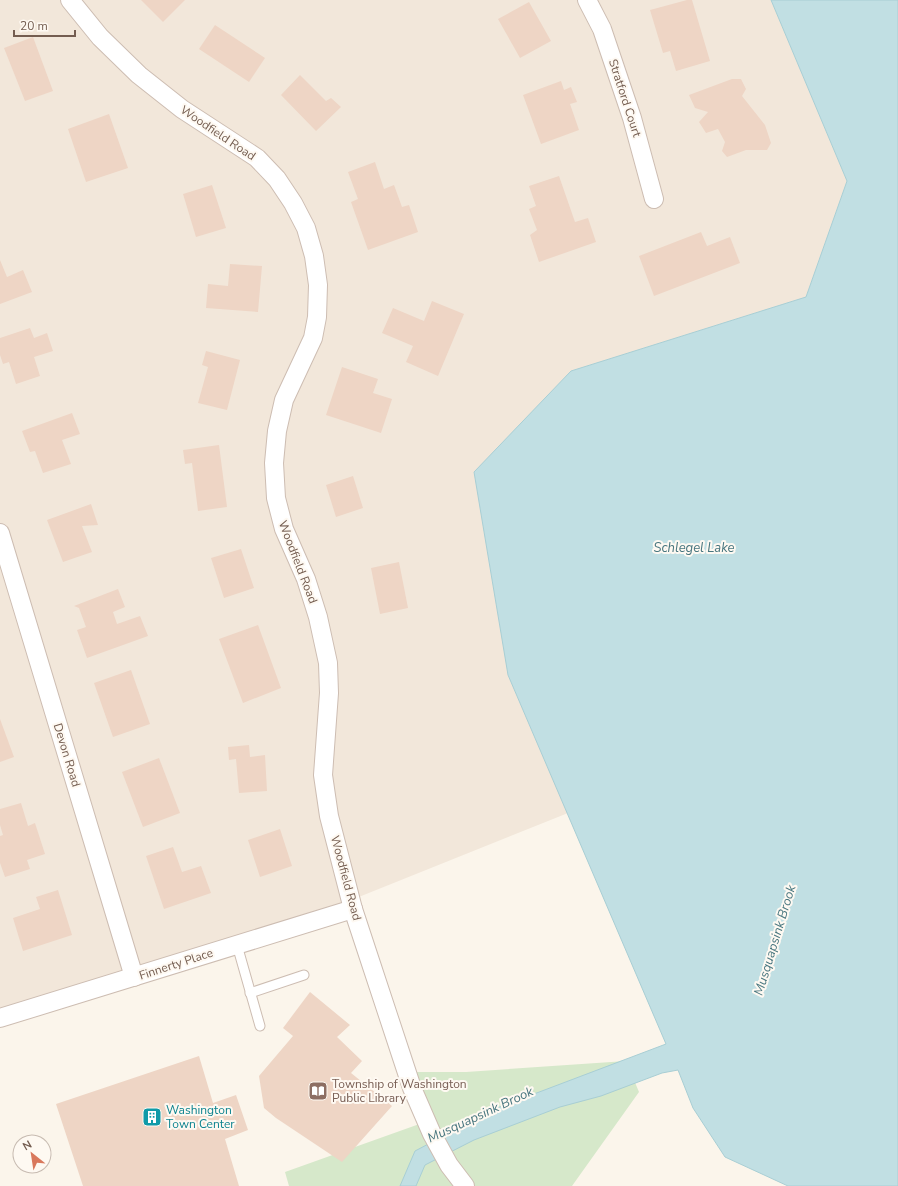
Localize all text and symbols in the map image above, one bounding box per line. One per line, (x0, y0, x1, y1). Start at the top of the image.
scale bar (14, 12, 75, 38)
text: 20 m (20, 18, 48, 34)
street label: Stratford Court (605, 57, 645, 140)
street label: Woodfield Road (177, 102, 259, 164)
street label: Woodfield Road (275, 518, 321, 606)
water label: Schlegel Lake (653, 539, 735, 557)
street label: Devon Road (50, 721, 84, 789)
street label: Woodfield Road (327, 834, 365, 922)
water label: Musquapsink Brook (750, 882, 800, 998)
street label: Finnerty Place (137, 945, 215, 983)
place label: Township of Washington Public Library (332, 1076, 467, 1106)
library icon: Township of Washington Public Library (307, 1080, 329, 1102)
water label: Musquapsink Brook (425, 1082, 537, 1147)
place label: Washington Town Center (166, 1102, 235, 1132)
building icon: Washington Town Center (141, 1106, 163, 1128)
north arrow (12, 1134, 52, 1174)
text: N (20, 1137, 35, 1154)

